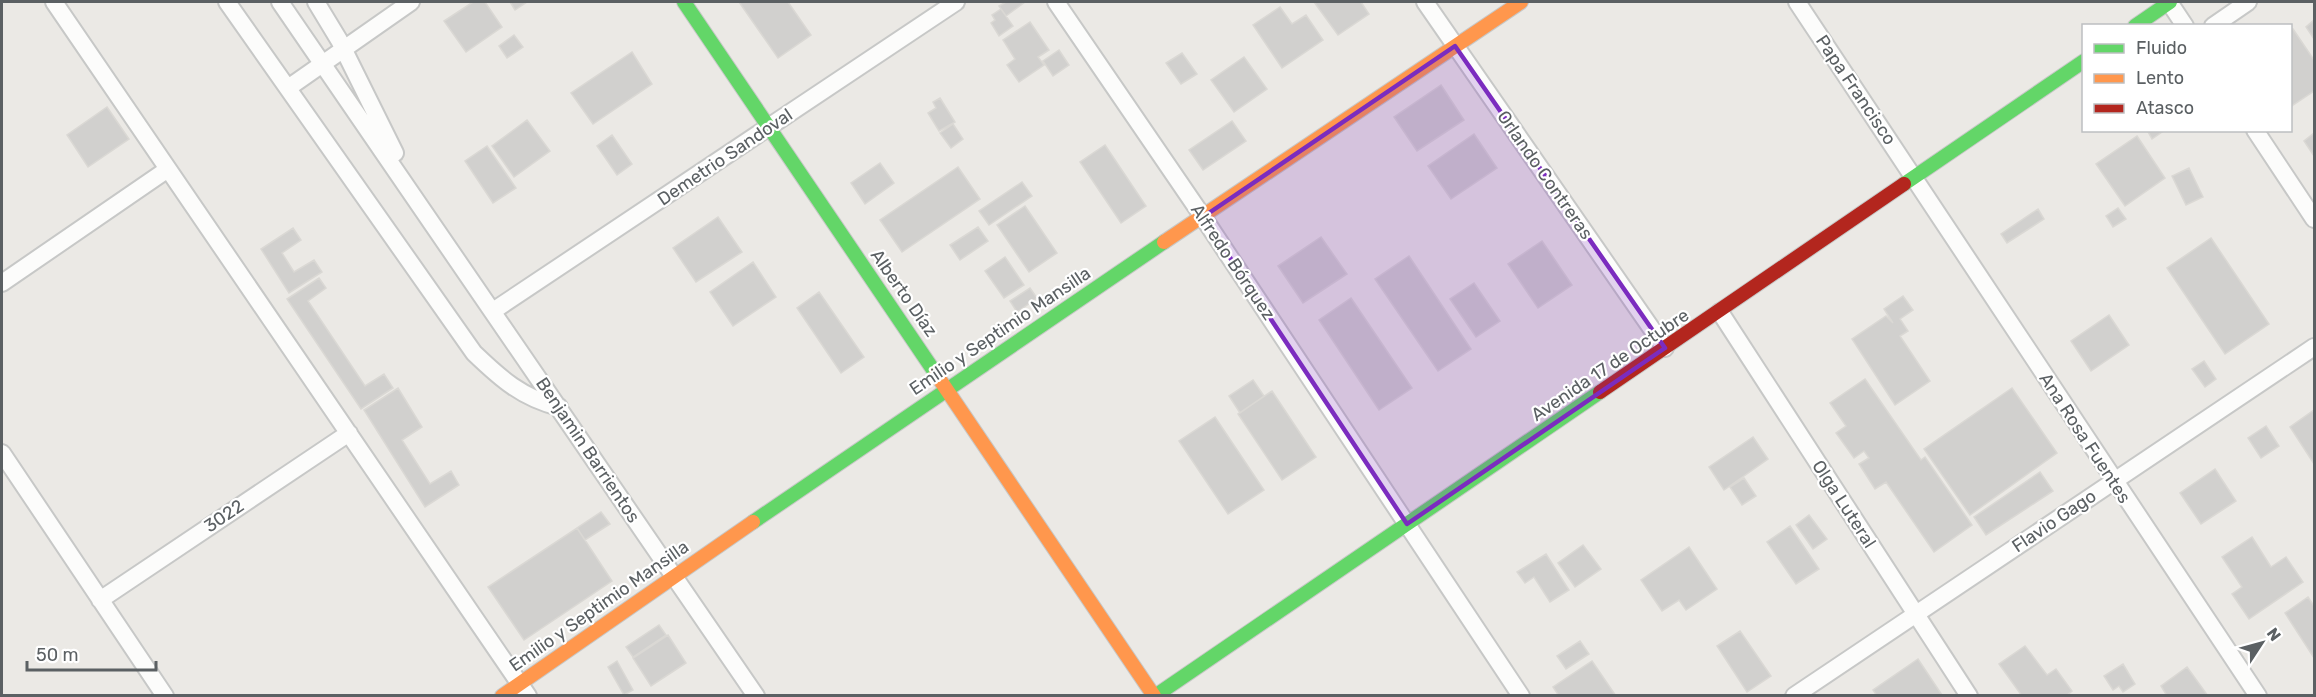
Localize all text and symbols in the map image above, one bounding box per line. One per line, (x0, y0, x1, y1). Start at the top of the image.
legend (2082, 24, 2292, 132)
street label: Papa Francisco (1811, 31, 1901, 149)
text: Fluido (2136, 37, 2187, 59)
text: Lento (2136, 67, 2184, 89)
text: Atasco (2136, 97, 2194, 119)
street label: Demetrio Sandoval (653, 104, 797, 210)
street label: Orlando Contreras (1492, 106, 1598, 244)
street label: Alfredo Bórquez (1186, 200, 1280, 324)
street label: Alberto Díaz (866, 245, 942, 341)
street label: Emilio y Septimio Mansilla (905, 262, 1095, 400)
street label: Avenida 17 de Octubre (1527, 304, 1693, 426)
street label: Ana Rosa Fuentes (2035, 369, 2135, 507)
street label: Benjamin Barrientos (531, 373, 645, 527)
street label: Olga Luteral (1807, 456, 1881, 552)
street label: Flavio Gago (2008, 485, 2100, 557)
street label: 3022 (200, 495, 248, 537)
street label: Emilio y Septimio Mansilla (505, 536, 693, 676)
north arrow (2232, 613, 2292, 673)
text: N (2263, 624, 2285, 645)
scale bar (27, 634, 156, 672)
text: 50 m (36, 644, 79, 666)

